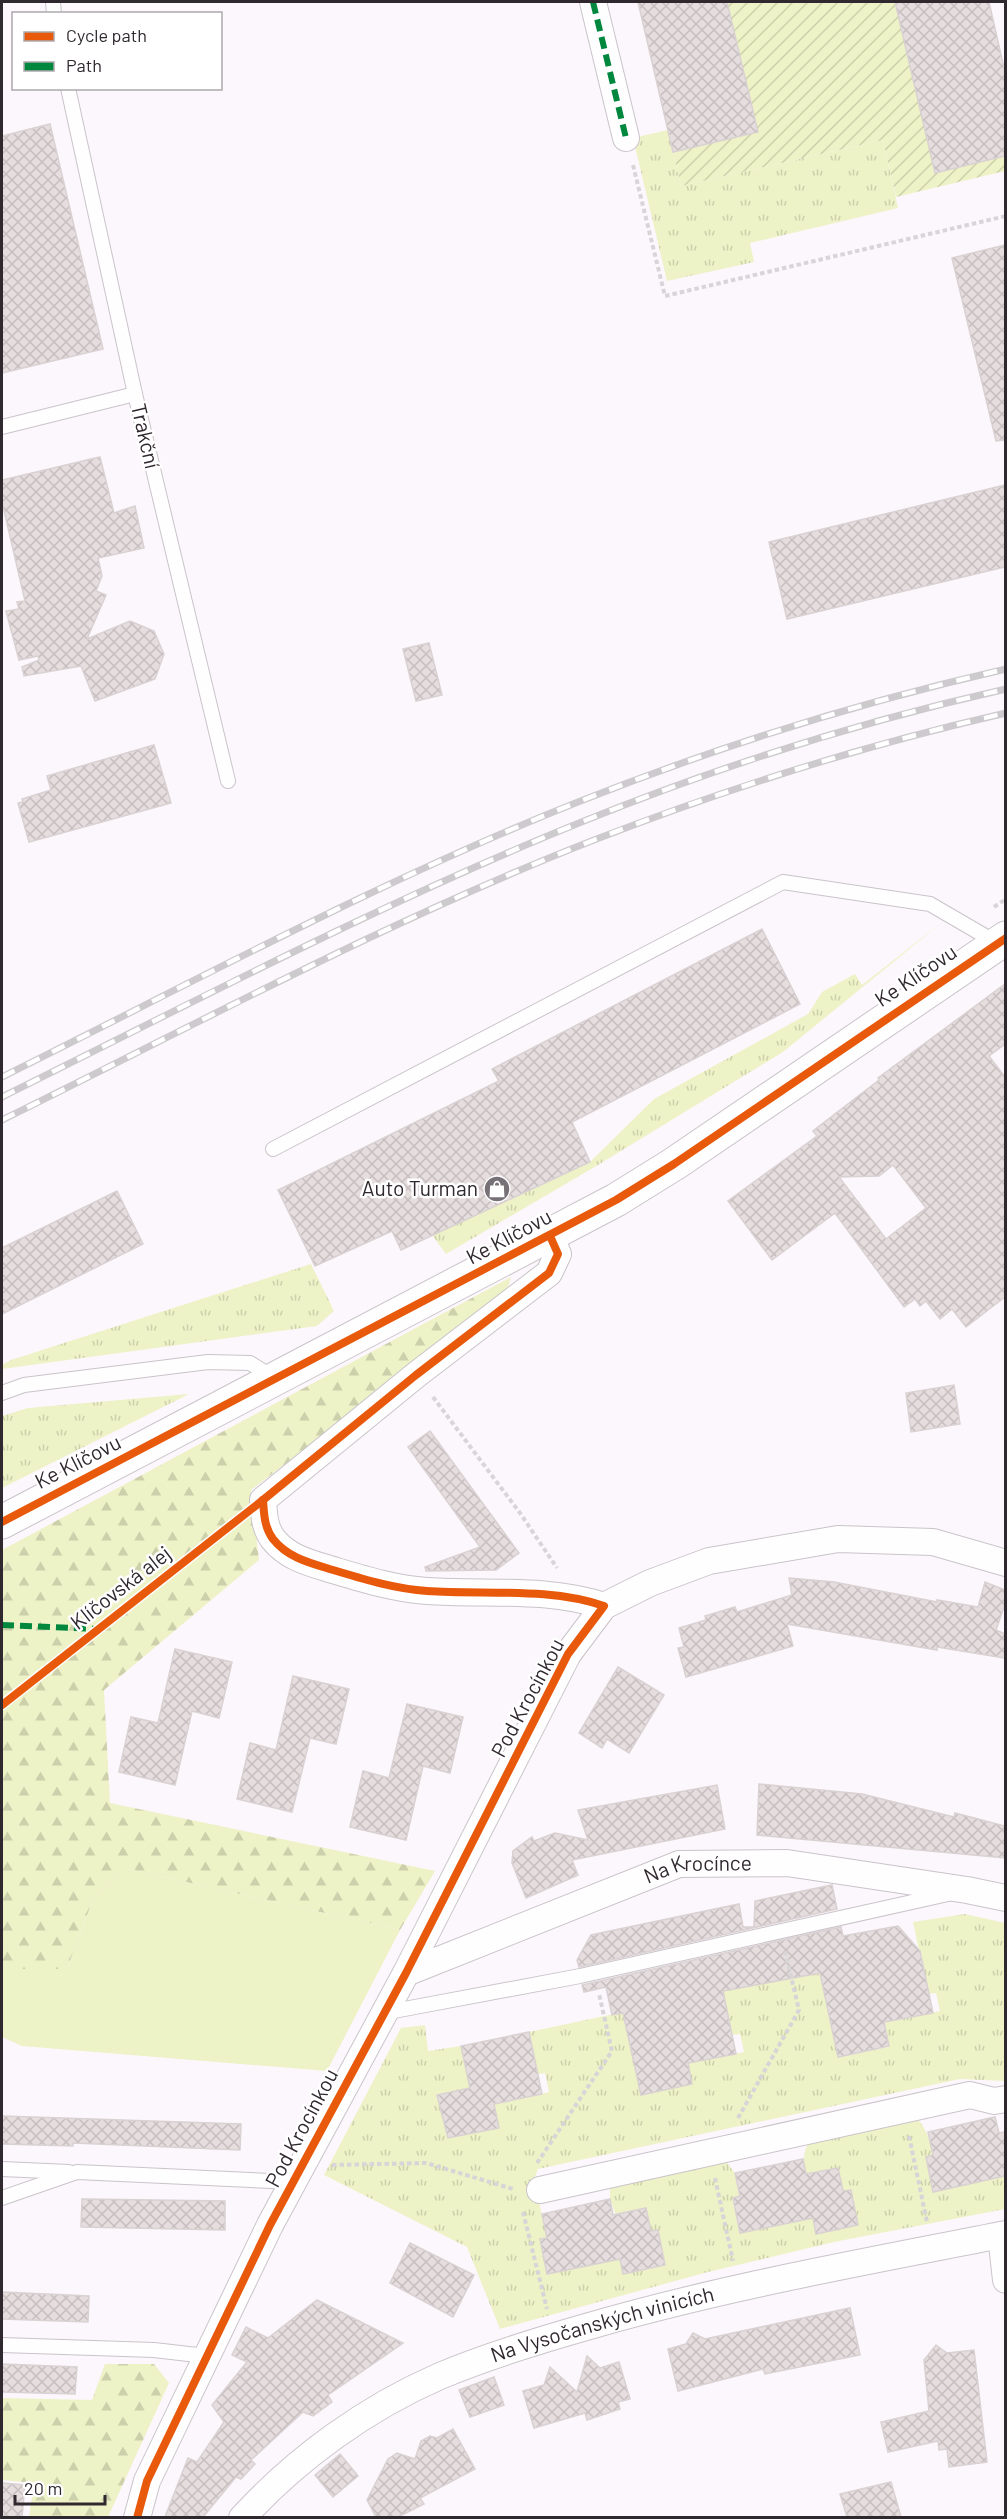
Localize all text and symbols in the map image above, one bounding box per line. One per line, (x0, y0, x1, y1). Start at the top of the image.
legend (12, 12, 222, 90)
text: Cycle path (66, 24, 147, 46)
text: Path (66, 54, 102, 76)
street label: Trakční (127, 401, 166, 471)
street label: Ke Klíčovu (870, 938, 961, 1011)
shop icon: Auto Turman (482, 1174, 512, 1204)
place label: Auto Turman (362, 1175, 478, 1200)
street label: Ke Klíčovu (461, 1203, 555, 1269)
street label: Ke Klíčovu (30, 1428, 124, 1493)
street label: Klíčovská alej (65, 1540, 175, 1634)
street label: Pod Krocínkou (485, 1634, 568, 1761)
street label: Na Krocínce (640, 1849, 752, 1888)
street label: Pod Krocínkou (259, 2064, 342, 2191)
street label: Na Vysočanských vinicích (487, 2280, 716, 2367)
scale bar (15, 2468, 105, 2506)
text: 20 m (24, 2477, 62, 2499)

